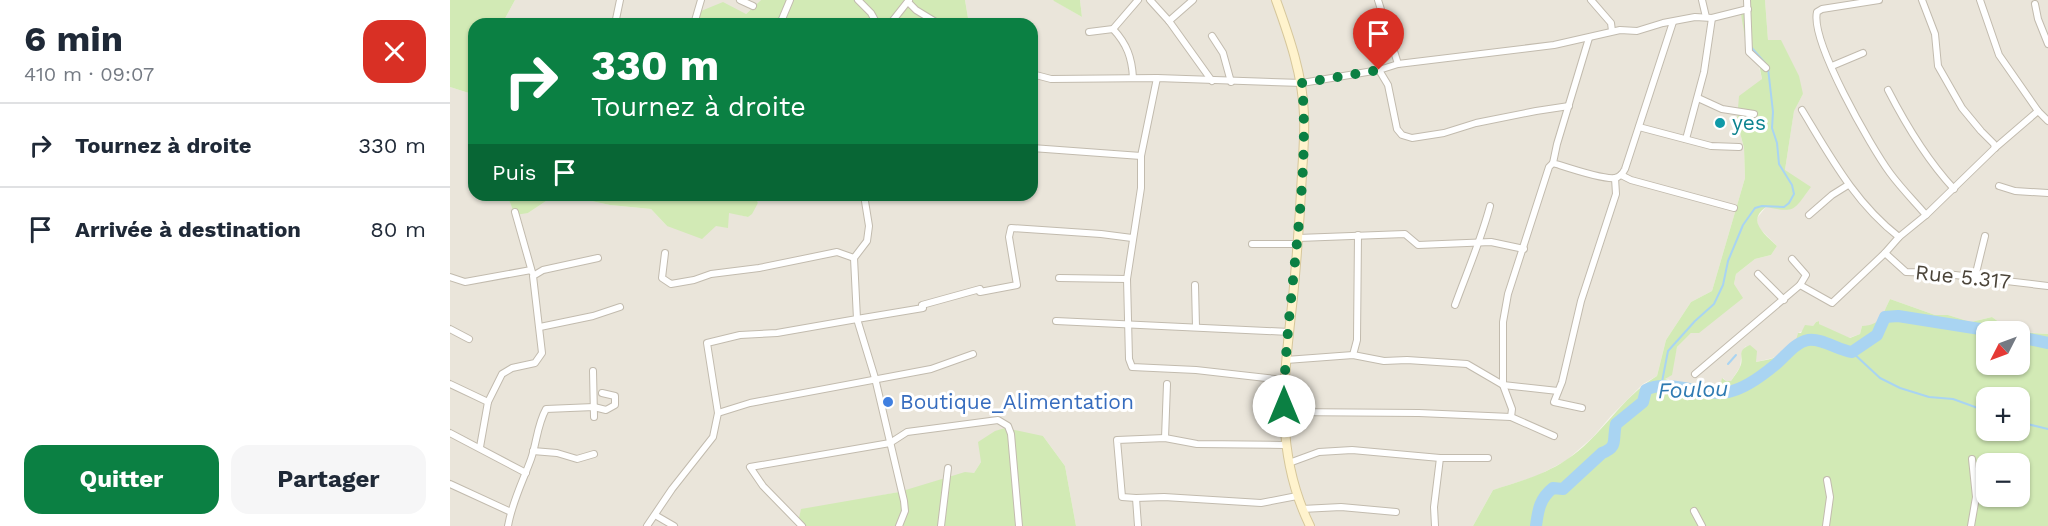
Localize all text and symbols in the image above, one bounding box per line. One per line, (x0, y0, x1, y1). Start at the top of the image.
pin (1353, 8, 1404, 70)
icon: arrive (1362, 17, 1395, 50)
text: 6 min (24, 18, 123, 60)
button: close (363, 20, 426, 83)
text: 330 m (591, 41, 719, 90)
icon: right (492, 42, 570, 120)
text: 410 m · 09:07 (24, 62, 154, 86)
text: Tournez à droite (591, 91, 806, 123)
place label: yes (1732, 110, 1766, 135)
marker: yes (1713, 116, 1727, 130)
icon: right (24, 129, 57, 162)
text: Tournez à droite (75, 133, 252, 158)
text: 330 m (358, 133, 426, 158)
icon: arrive (548, 156, 581, 189)
text: Puis (492, 160, 536, 185)
icon: arrive (24, 213, 57, 246)
text: Arrivée à destination (75, 217, 301, 242)
text: 80 m (370, 217, 426, 242)
street label: Rue 5.317 (1914, 259, 2012, 294)
north arrow (1976, 321, 2030, 375)
map controls (1976, 321, 2030, 507)
position arrow (1252, 374, 1316, 438)
water label: Foulou (1657, 376, 1729, 403)
button: + (1976, 387, 2030, 441)
place label: Boutique_Alimentation (900, 389, 1134, 414)
marker: Boutique_Alimentation (881, 395, 895, 409)
button: Quitter (24, 445, 219, 514)
button: Partager (231, 445, 426, 514)
button: − (1976, 453, 2030, 507)

